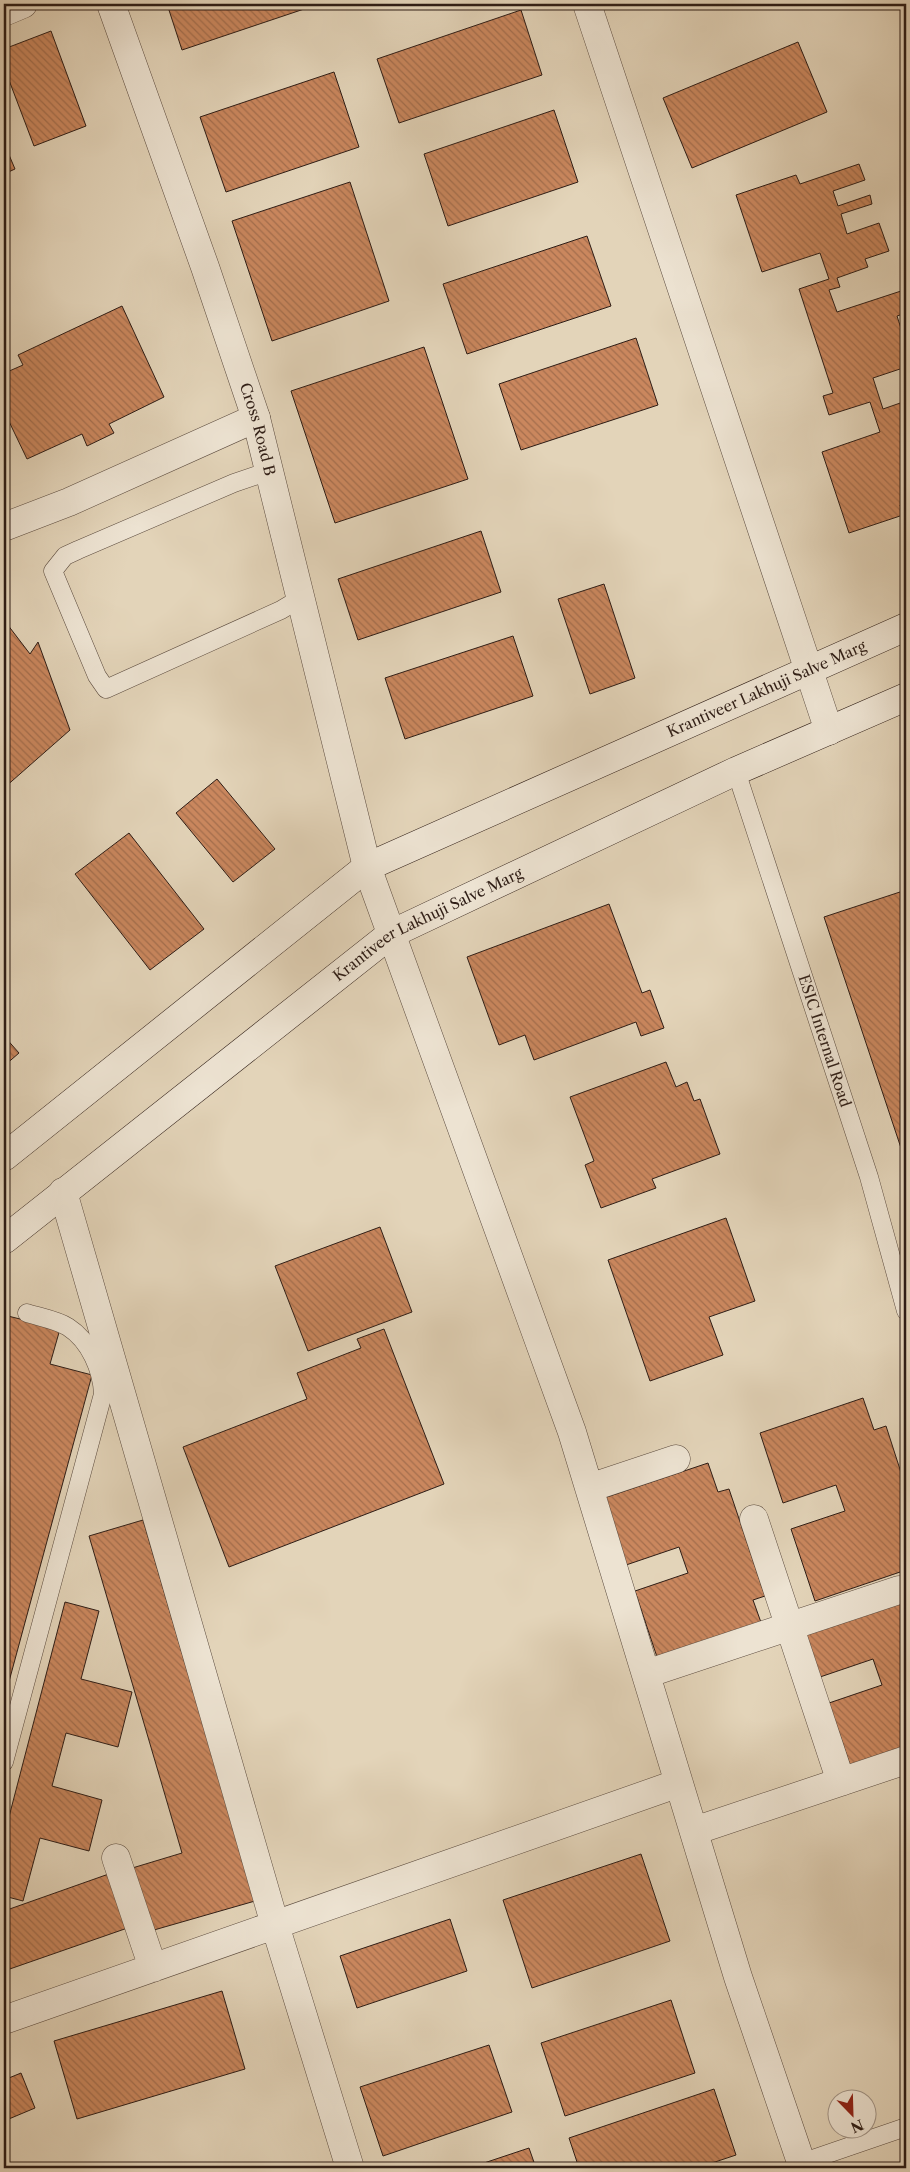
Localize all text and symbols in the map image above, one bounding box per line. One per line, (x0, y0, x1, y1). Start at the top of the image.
street label: Cross Road B (236, 380, 280, 478)
street label: Krantiveer Lakhuji Salve Marg (664, 636, 869, 741)
street label: Krantiveer Lakhuji Salve Marg (329, 863, 526, 985)
street label: ESIC Internal Road (794, 972, 855, 1109)
north arrow (828, 2090, 878, 2140)
text: N (848, 2115, 866, 2137)

